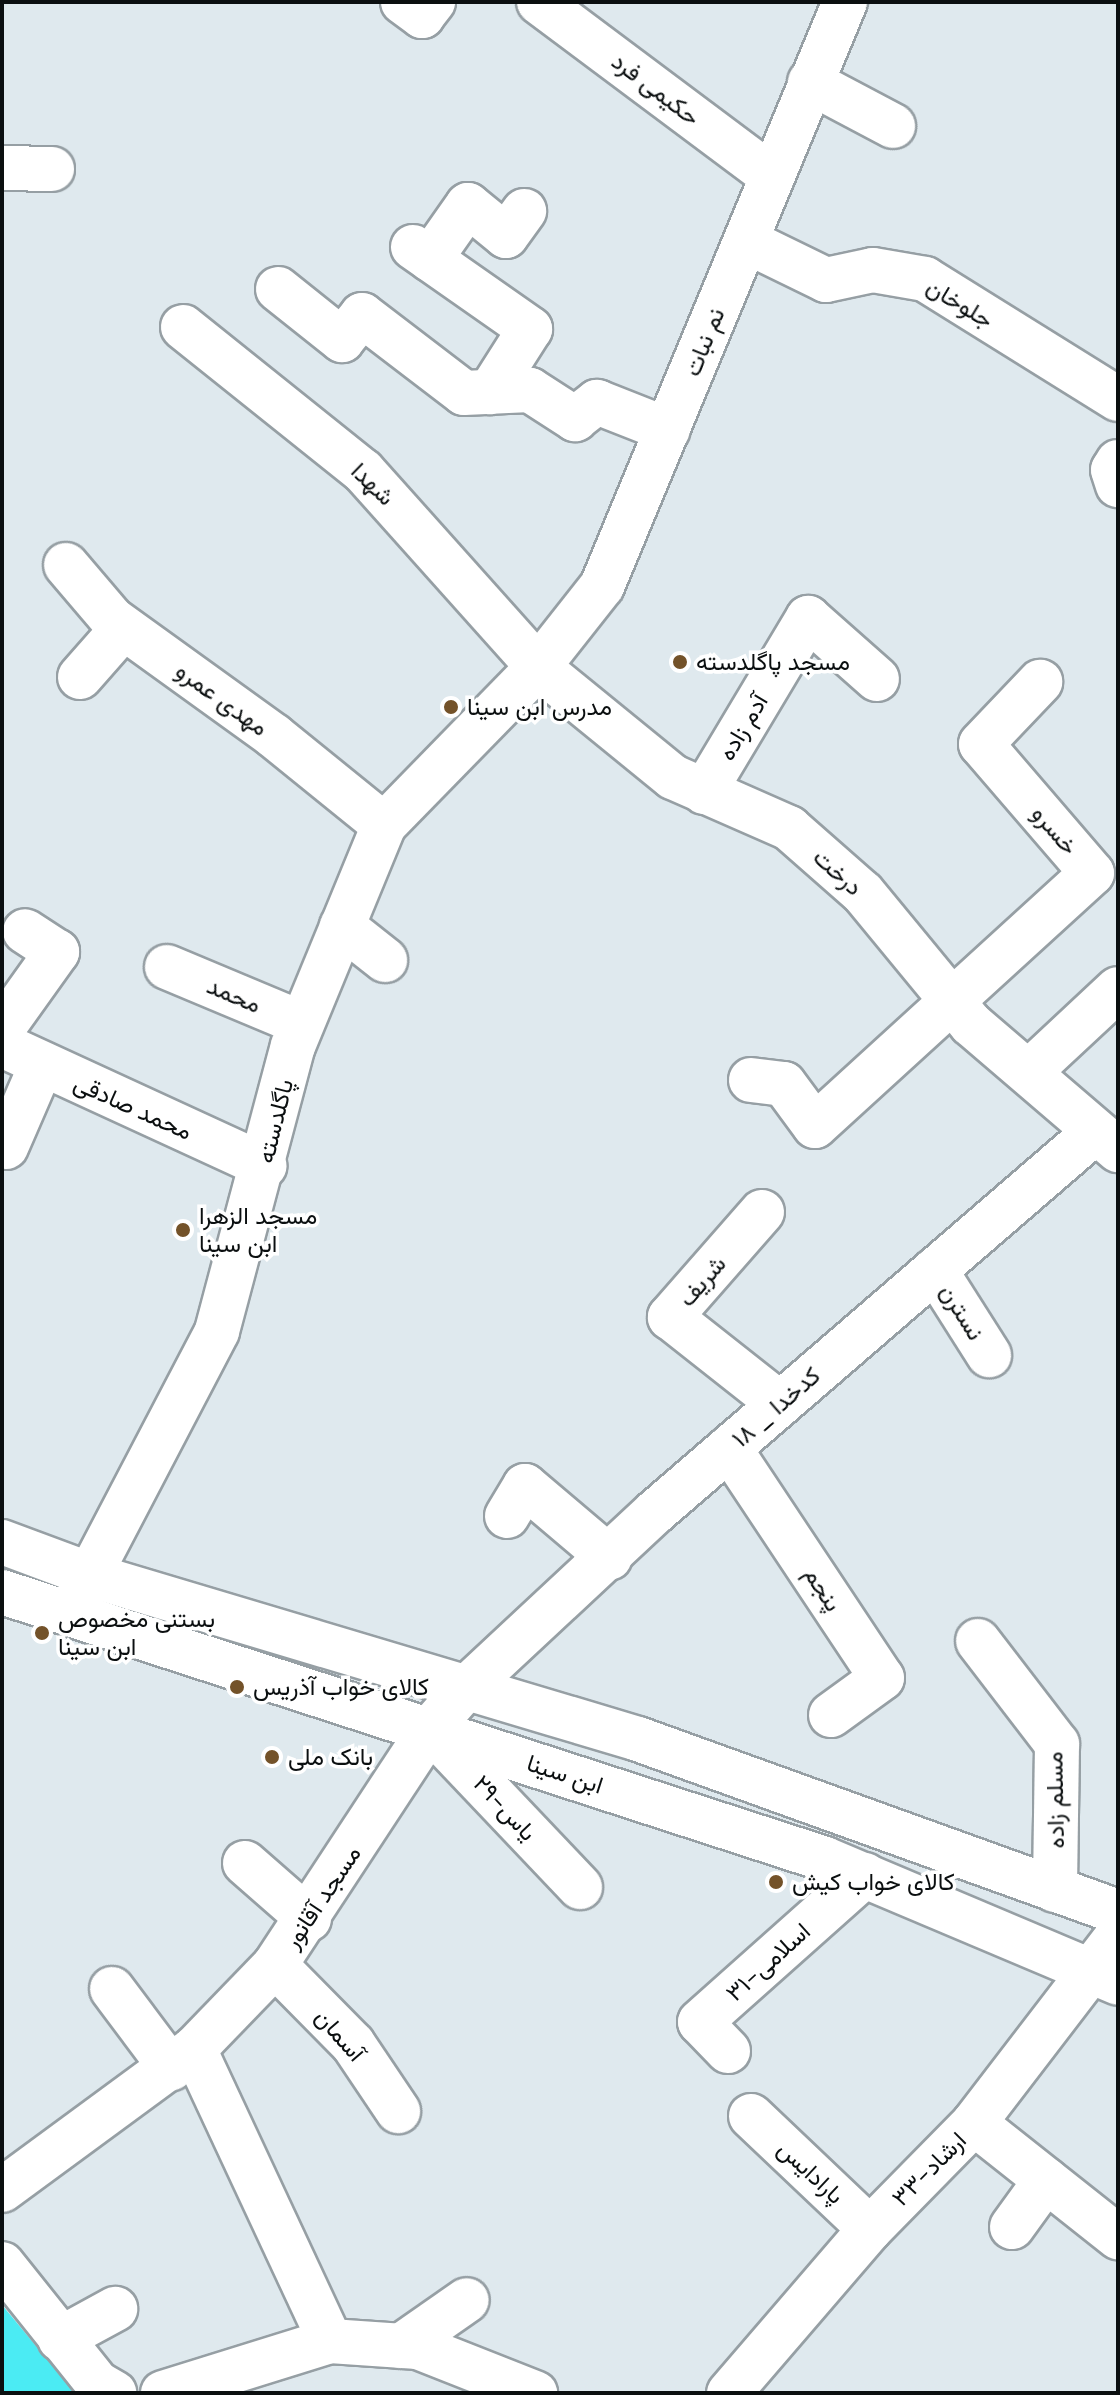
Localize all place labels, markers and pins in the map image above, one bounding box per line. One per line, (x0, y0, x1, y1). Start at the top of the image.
place label: مسجد پاگلدسته (696, 648, 850, 676)
marker: مسجد پاگلدسته (671, 653, 689, 671)
place label: مدرس ابن سینا (467, 693, 612, 721)
marker: مدرس ابن سینا (442, 698, 460, 716)
place label: مسجد الزهرا ابن سینا (199, 1202, 317, 1258)
marker: مسجد الزهرا ابن سینا (174, 1221, 192, 1239)
place label: بستنی مخصوص ابن سینا (58, 1605, 215, 1661)
marker: بستنی مخصوص ابن سینا (33, 1624, 51, 1642)
place label: کالای خواب آذریس (253, 1673, 429, 1701)
marker: کالای خواب آذریس (228, 1678, 246, 1696)
place label: بانک ملی (288, 1743, 373, 1771)
marker: بانک ملی (263, 1748, 281, 1766)
place label: کالای خواب کیش (792, 1868, 955, 1896)
marker: کالای خواب کیش (767, 1873, 785, 1891)

